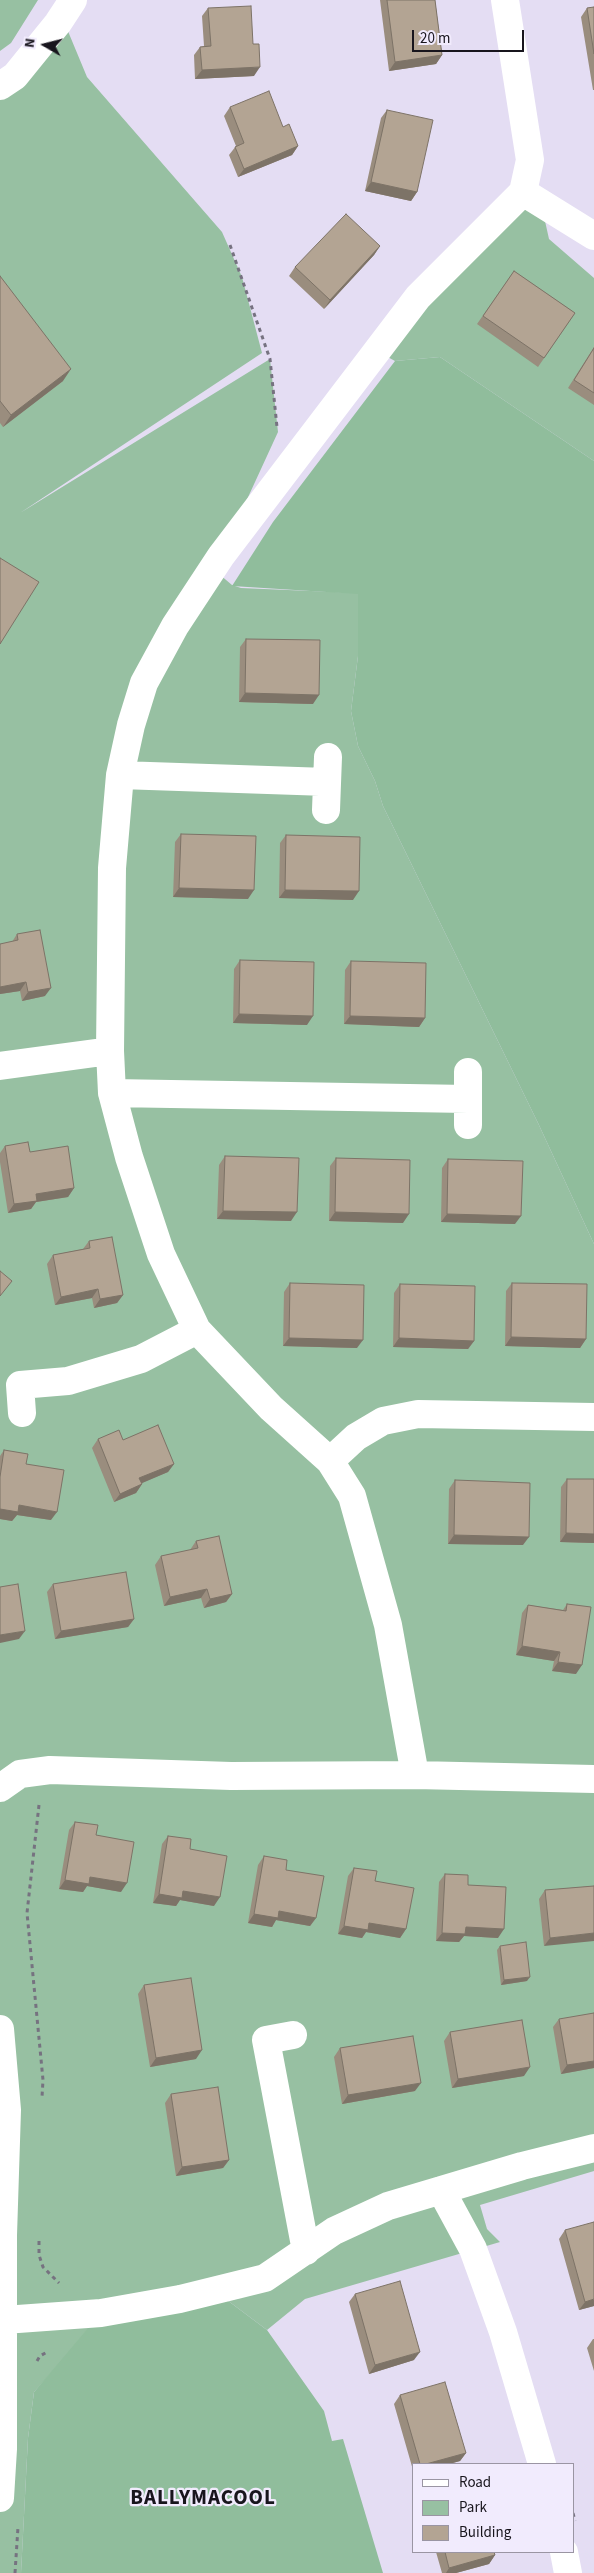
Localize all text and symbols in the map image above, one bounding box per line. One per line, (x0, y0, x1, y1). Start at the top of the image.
north arrow (20, 20, 70, 70)
scale bar (414, 20, 526, 52)
text: 20 m (420, 28, 450, 49)
text: N (20, 37, 41, 49)
legend (412, 2463, 574, 2553)
text: Road (459, 2472, 491, 2493)
district label: BALLYMACOOL (129, 2486, 277, 2512)
text: Park (459, 2497, 487, 2518)
text: Building (459, 2522, 511, 2543)

